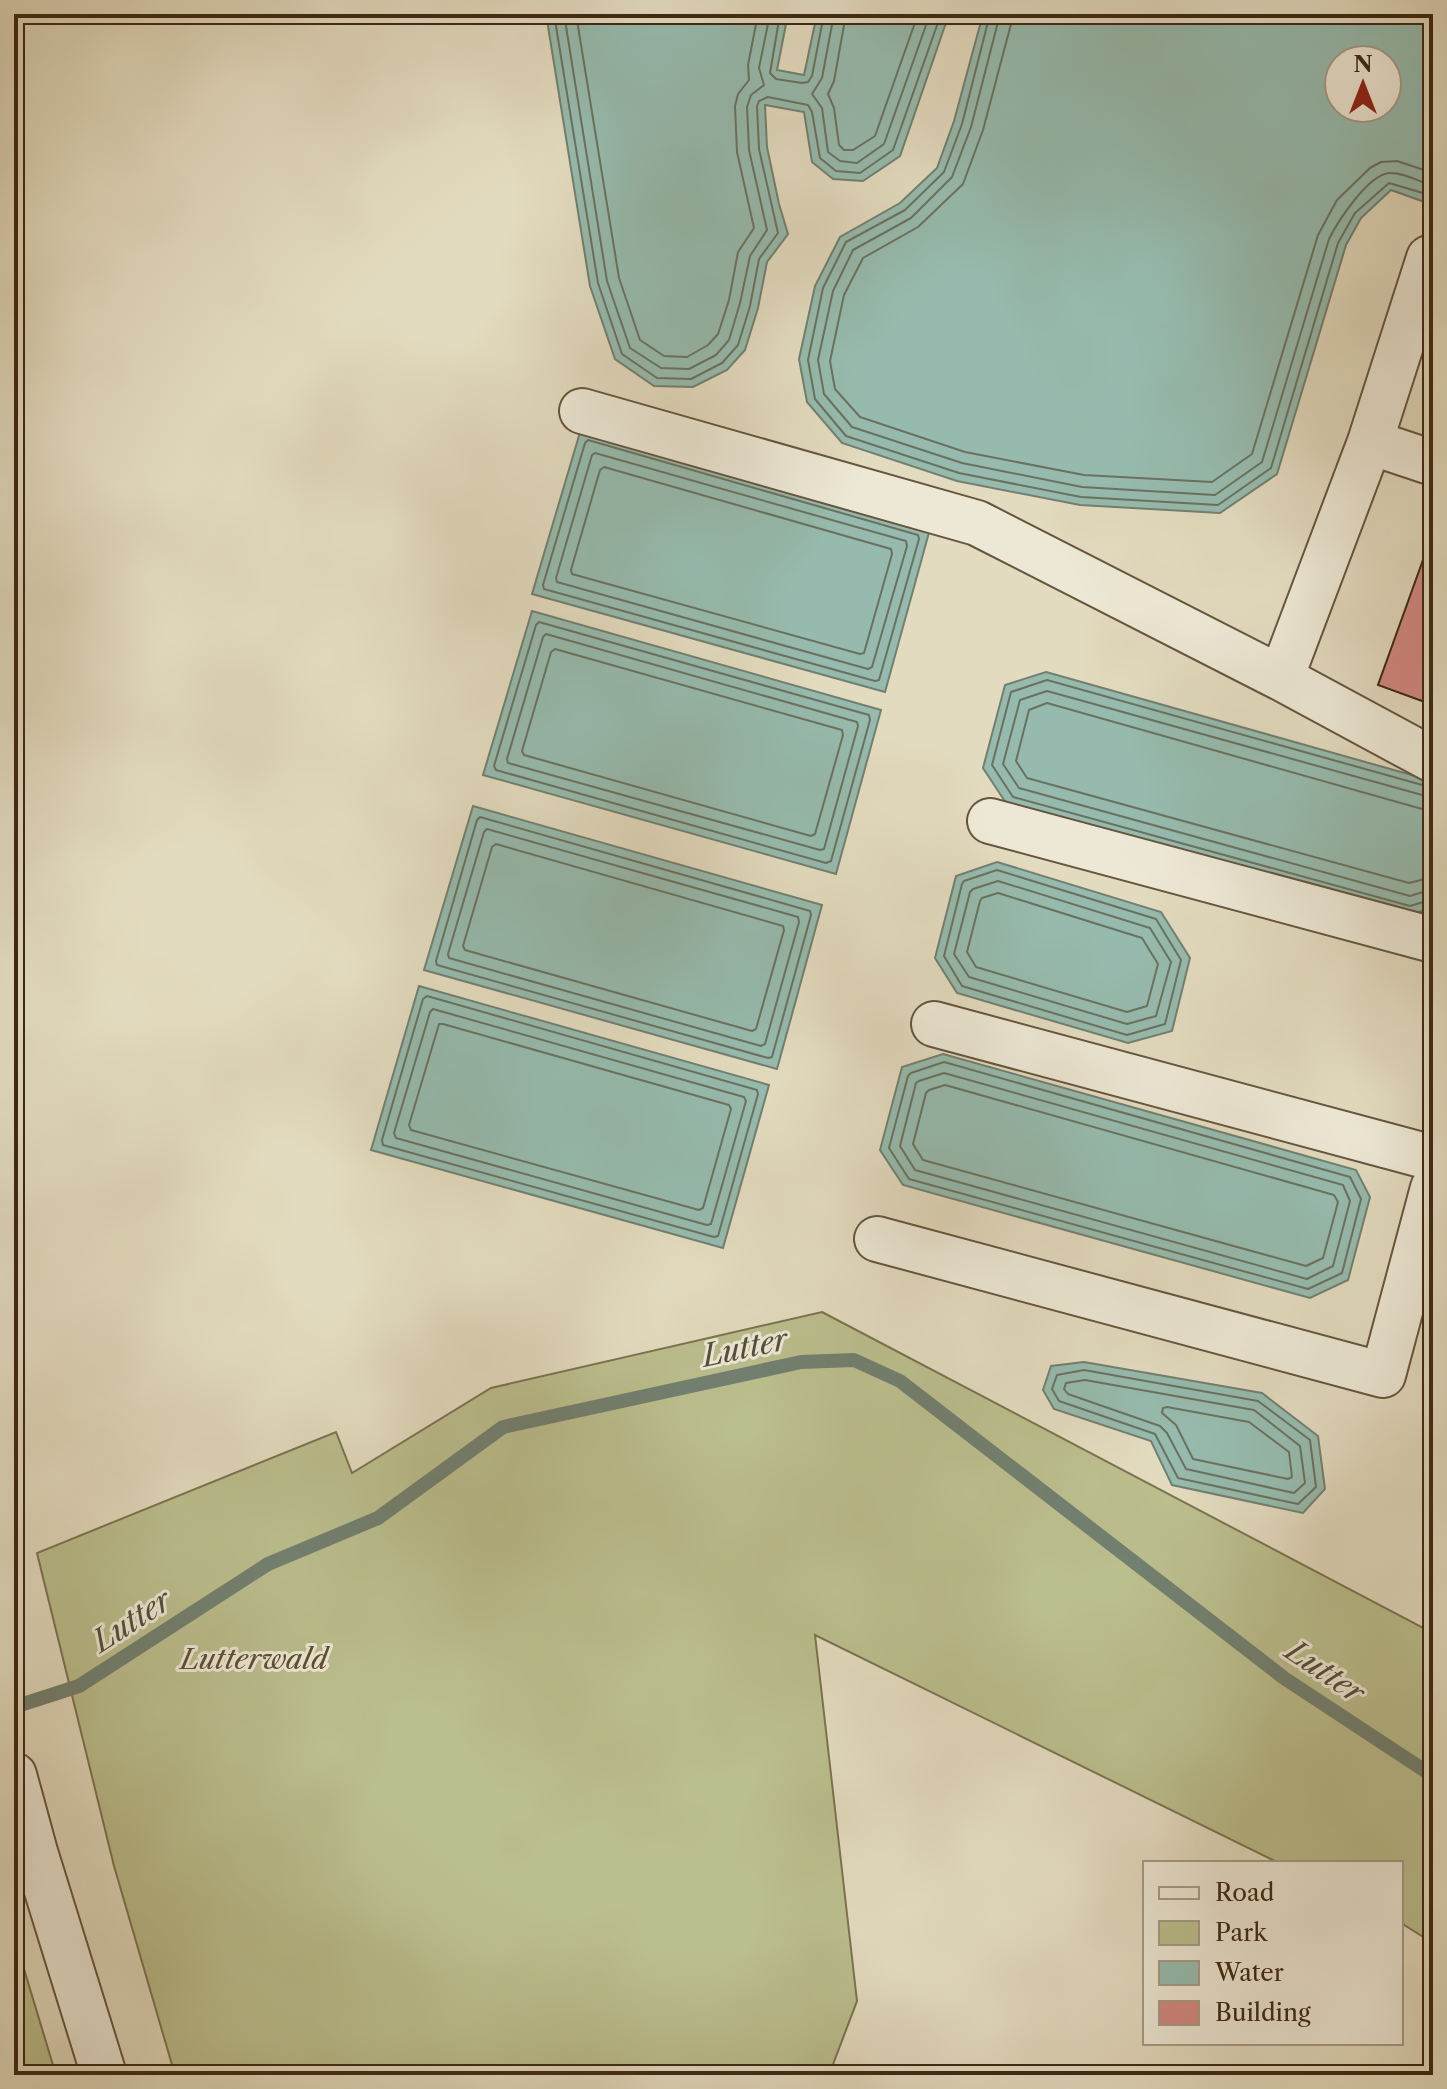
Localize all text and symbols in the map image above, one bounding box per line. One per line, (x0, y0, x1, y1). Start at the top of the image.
north arrow (1323, 44, 1403, 124)
text: N (1353, 51, 1373, 78)
water label: Lutter (697, 1320, 793, 1375)
water label: Lutter (84, 1580, 180, 1661)
water label: Lutter (1277, 1631, 1373, 1712)
park label: Lutterwald (178, 1642, 331, 1676)
legend (1143, 1861, 1403, 2045)
text: Road (1215, 1878, 1275, 1907)
text: Park (1215, 1918, 1268, 1947)
text: Water (1214, 1958, 1284, 1987)
text: Building (1215, 1998, 1311, 2027)

